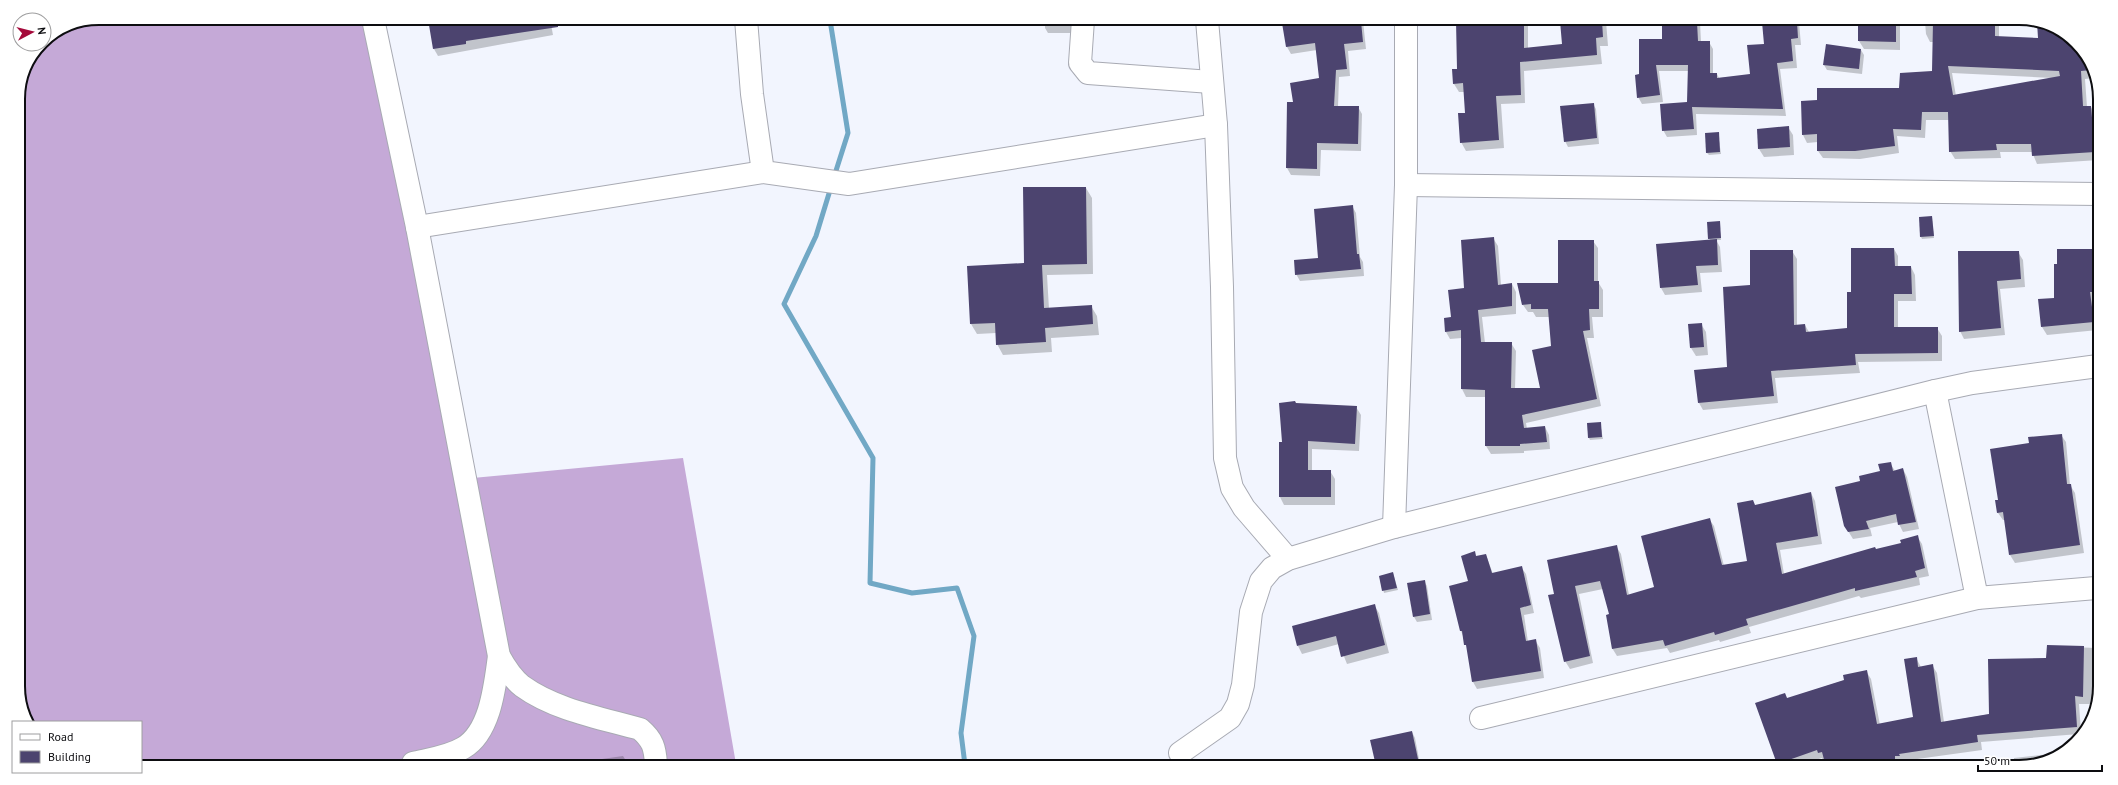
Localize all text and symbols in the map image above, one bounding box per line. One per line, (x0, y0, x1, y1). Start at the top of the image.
north arrow (12, 12, 52, 52)
text: N (35, 26, 49, 35)
legend (12, 721, 142, 773)
text: Road (48, 729, 73, 744)
scale bar (1978, 747, 2102, 773)
text: Building (48, 749, 91, 764)
text: 50 m (1984, 753, 2010, 768)

